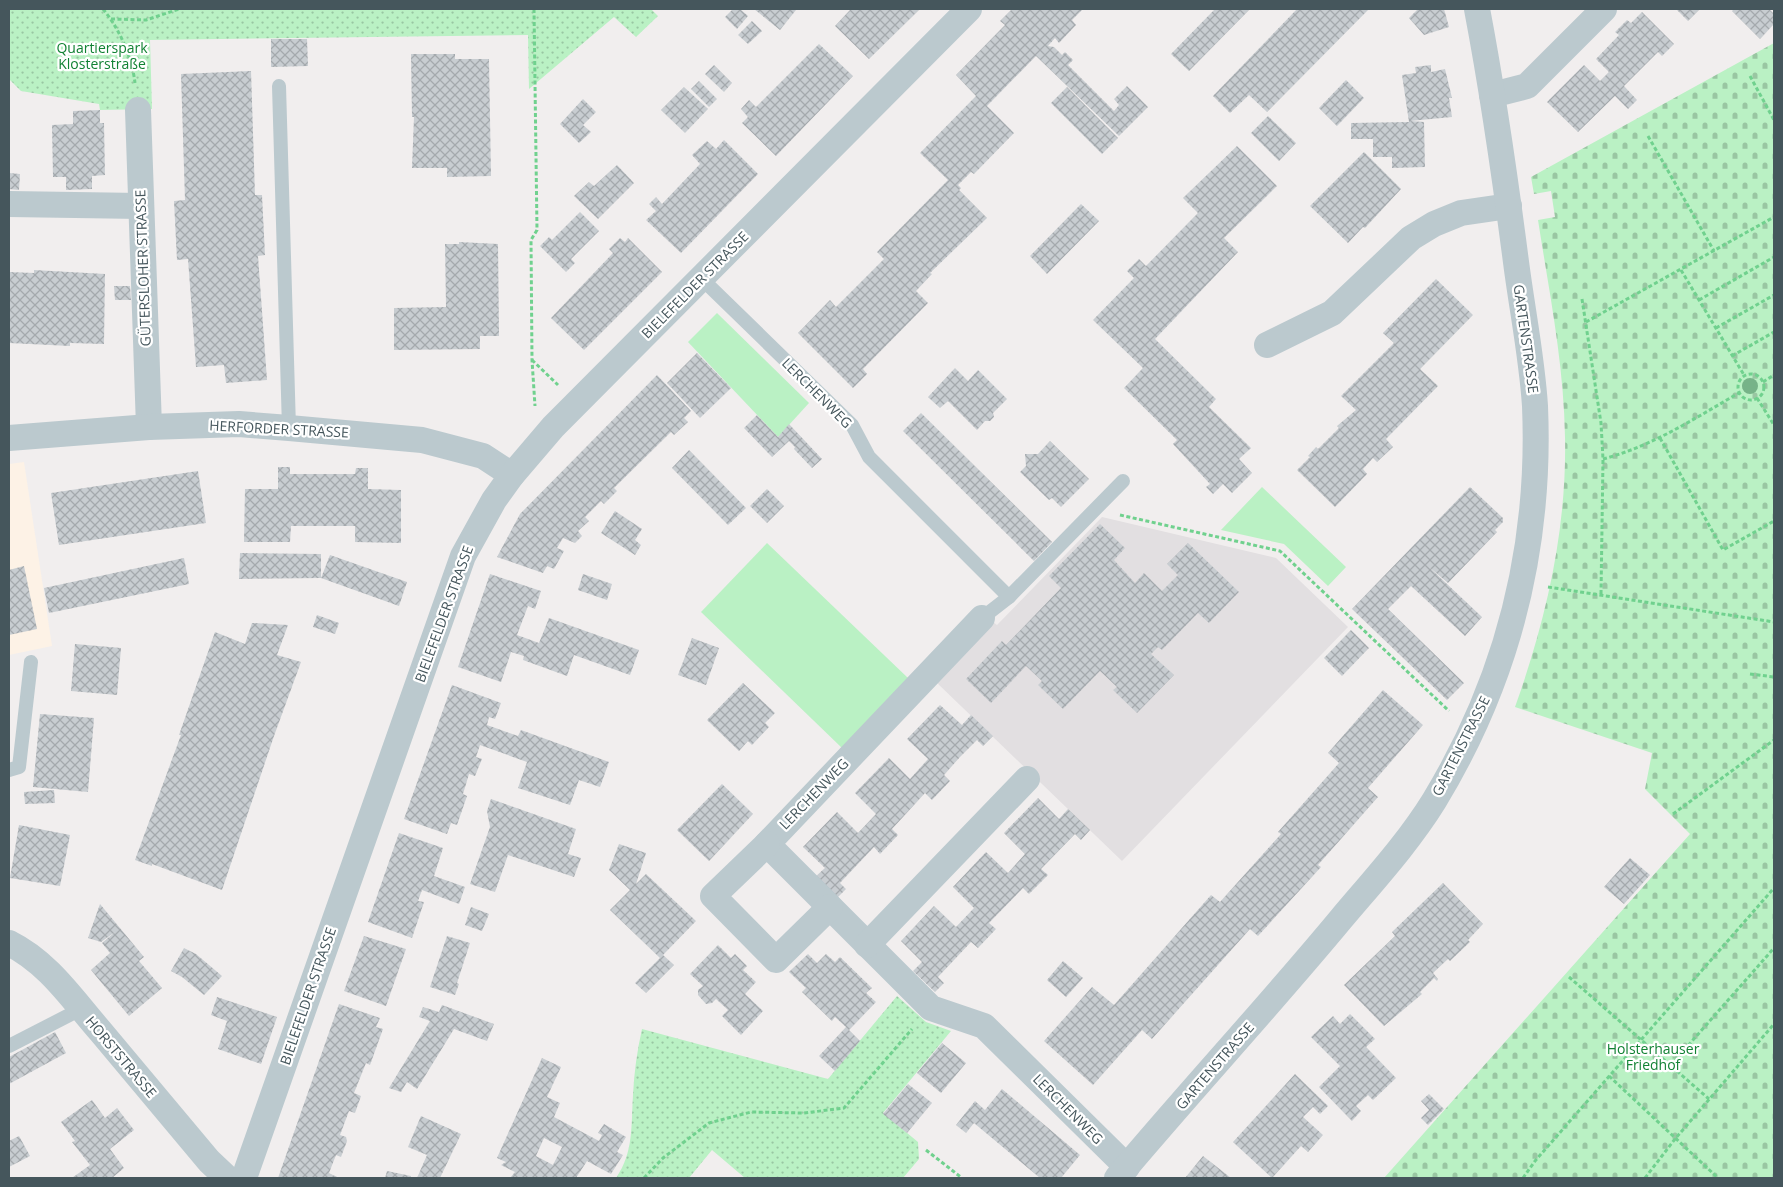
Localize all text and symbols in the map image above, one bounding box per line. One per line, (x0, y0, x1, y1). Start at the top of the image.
park label: Quartierspark Klosterstraße (56, 38, 148, 73)
street label: GÜTERSLOHER STRASSE (130, 189, 155, 347)
street label: BIELEFELDER STRASSE (637, 227, 752, 342)
street label: GARTENSTRASSE (1509, 283, 1544, 395)
street label: LERCHENWEG (778, 353, 857, 432)
street label: HERFORDER STRASSE (209, 415, 349, 442)
street label: BIELEFELDER STRASSE (410, 543, 477, 685)
street label: GARTENSTRASSE (1427, 693, 1494, 799)
street label: LERCHENWEG (775, 754, 852, 833)
street label: BIELEFELDER STRASSE (275, 924, 340, 1067)
street label: HORSTSTRASSE (82, 1012, 161, 1102)
street label: GARTENSTRASSE (1171, 1018, 1258, 1113)
park label: Holsterhauser Friedhof (1607, 1039, 1700, 1074)
street label: LERCHENWEG (1029, 1069, 1108, 1148)

